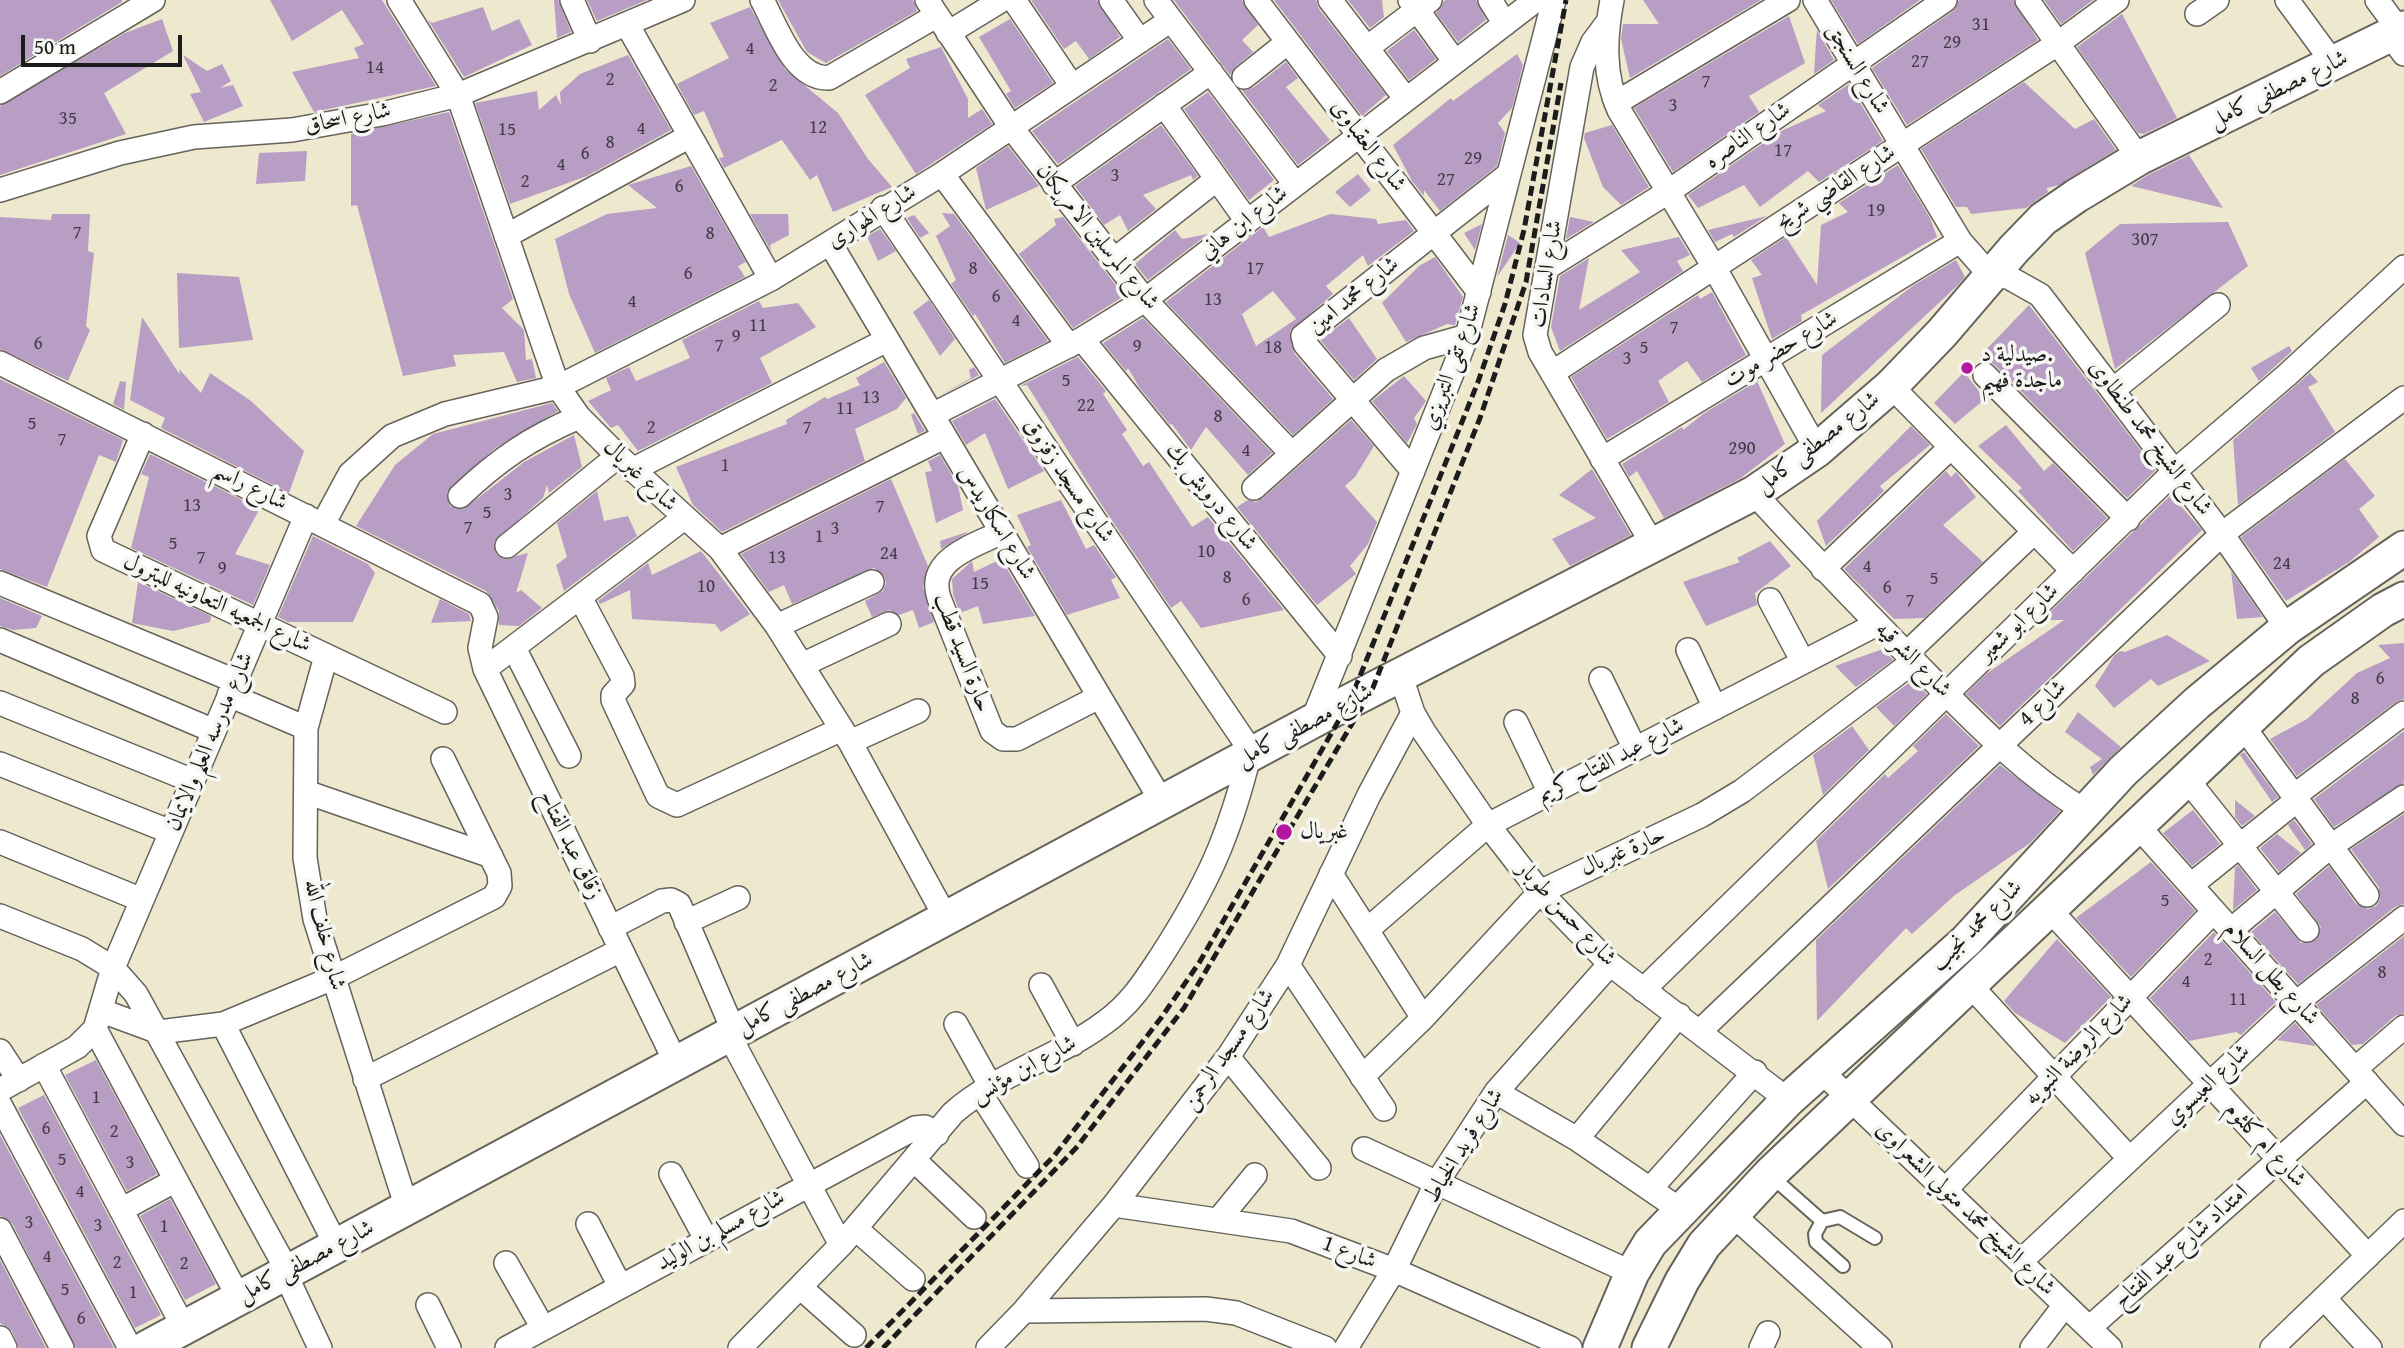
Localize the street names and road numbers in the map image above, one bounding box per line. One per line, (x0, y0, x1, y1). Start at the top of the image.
street label: شارع السنجق (1819, 19, 1895, 119)
street label: شارع مصطفى كامل (2205, 45, 2353, 135)
street label: شارع العقباوى (1324, 94, 1412, 198)
street label: شارع الناصره (1700, 96, 1796, 176)
street label: شارع اسحاق (303, 97, 393, 141)
street label: شارع القاضي شريح (1771, 139, 1901, 237)
street label: شارع المرسلين الامريكان (1029, 158, 1165, 316)
street label: شارع الهوارى (822, 179, 922, 255)
street label: شارع ابن هاني (1194, 180, 1294, 266)
street label: شارع السادات (1525, 218, 1569, 330)
street label: شارع محمد امين (1303, 251, 1405, 341)
street label: شارع تقى التبريزي (1416, 300, 1488, 434)
street label: شارع حضر موت (1719, 305, 1843, 395)
street label: شارع الشيخ محمد طنطاوى (2082, 354, 2218, 522)
street label: شارع مصطفى كامل (1750, 386, 1886, 500)
street label: شارع مسجد زقزوق (1016, 414, 1120, 548)
street label: شارع غبريال (597, 434, 683, 518)
street label: شارع درويش بك (1159, 437, 1263, 557)
street label: شارع راسم (208, 457, 292, 517)
street label: شارع اسكاريدس (951, 461, 1041, 585)
street label: شارع الجمعيه التعاونيه للبترول (119, 548, 315, 660)
street label: شارع ابو شعير (1973, 578, 2065, 668)
street label: حارة السيد قطب (927, 590, 997, 716)
street label: شارع الشرقيه (1869, 616, 1957, 704)
street label: شارع مدرسه العلم والايمان (160, 648, 260, 836)
street label: شارع 4 (2013, 675, 2073, 733)
street label: شارع مصطفى كامل (1232, 678, 1378, 774)
street label: شارع عبد الفتاح كريم (1533, 712, 1689, 810)
street label: زقاق عبد الفتاح (532, 786, 608, 904)
street label: حارة غبريال (1576, 821, 1670, 883)
street label: شارع حسن طوبار (1510, 856, 1622, 972)
street label: شارع محمد نجيب (1925, 874, 2029, 978)
street label: شارع خلف الله (297, 877, 351, 993)
street label: شارع بطل السلام (2217, 916, 2325, 1032)
street label: شارع مصطفى كامل (732, 946, 878, 1042)
street label: شارع مسجد الرحمن (1177, 984, 1281, 1116)
street label: شارع الروضة النبويه (2019, 988, 2139, 1112)
street label: شارع ابن مؤنس (966, 1030, 1082, 1110)
street label: شارع العيسوي (2160, 1039, 2256, 1131)
street label: شارع فريد الخياط (1418, 1083, 1510, 1209)
street label: شارع ام كلثوم (2218, 1096, 2312, 1194)
street label: شارع الشيخ محمد متولي الشعراوى (1869, 1116, 2061, 1302)
street label: امتداد شارع عبد الفتاح (2108, 1179, 2254, 1315)
street label: شارع مسلم بن الوليد (652, 1184, 790, 1278)
street label: شارع مصطفى كامل (233, 1214, 379, 1310)
street label: شارع 1 (1318, 1230, 1380, 1276)

